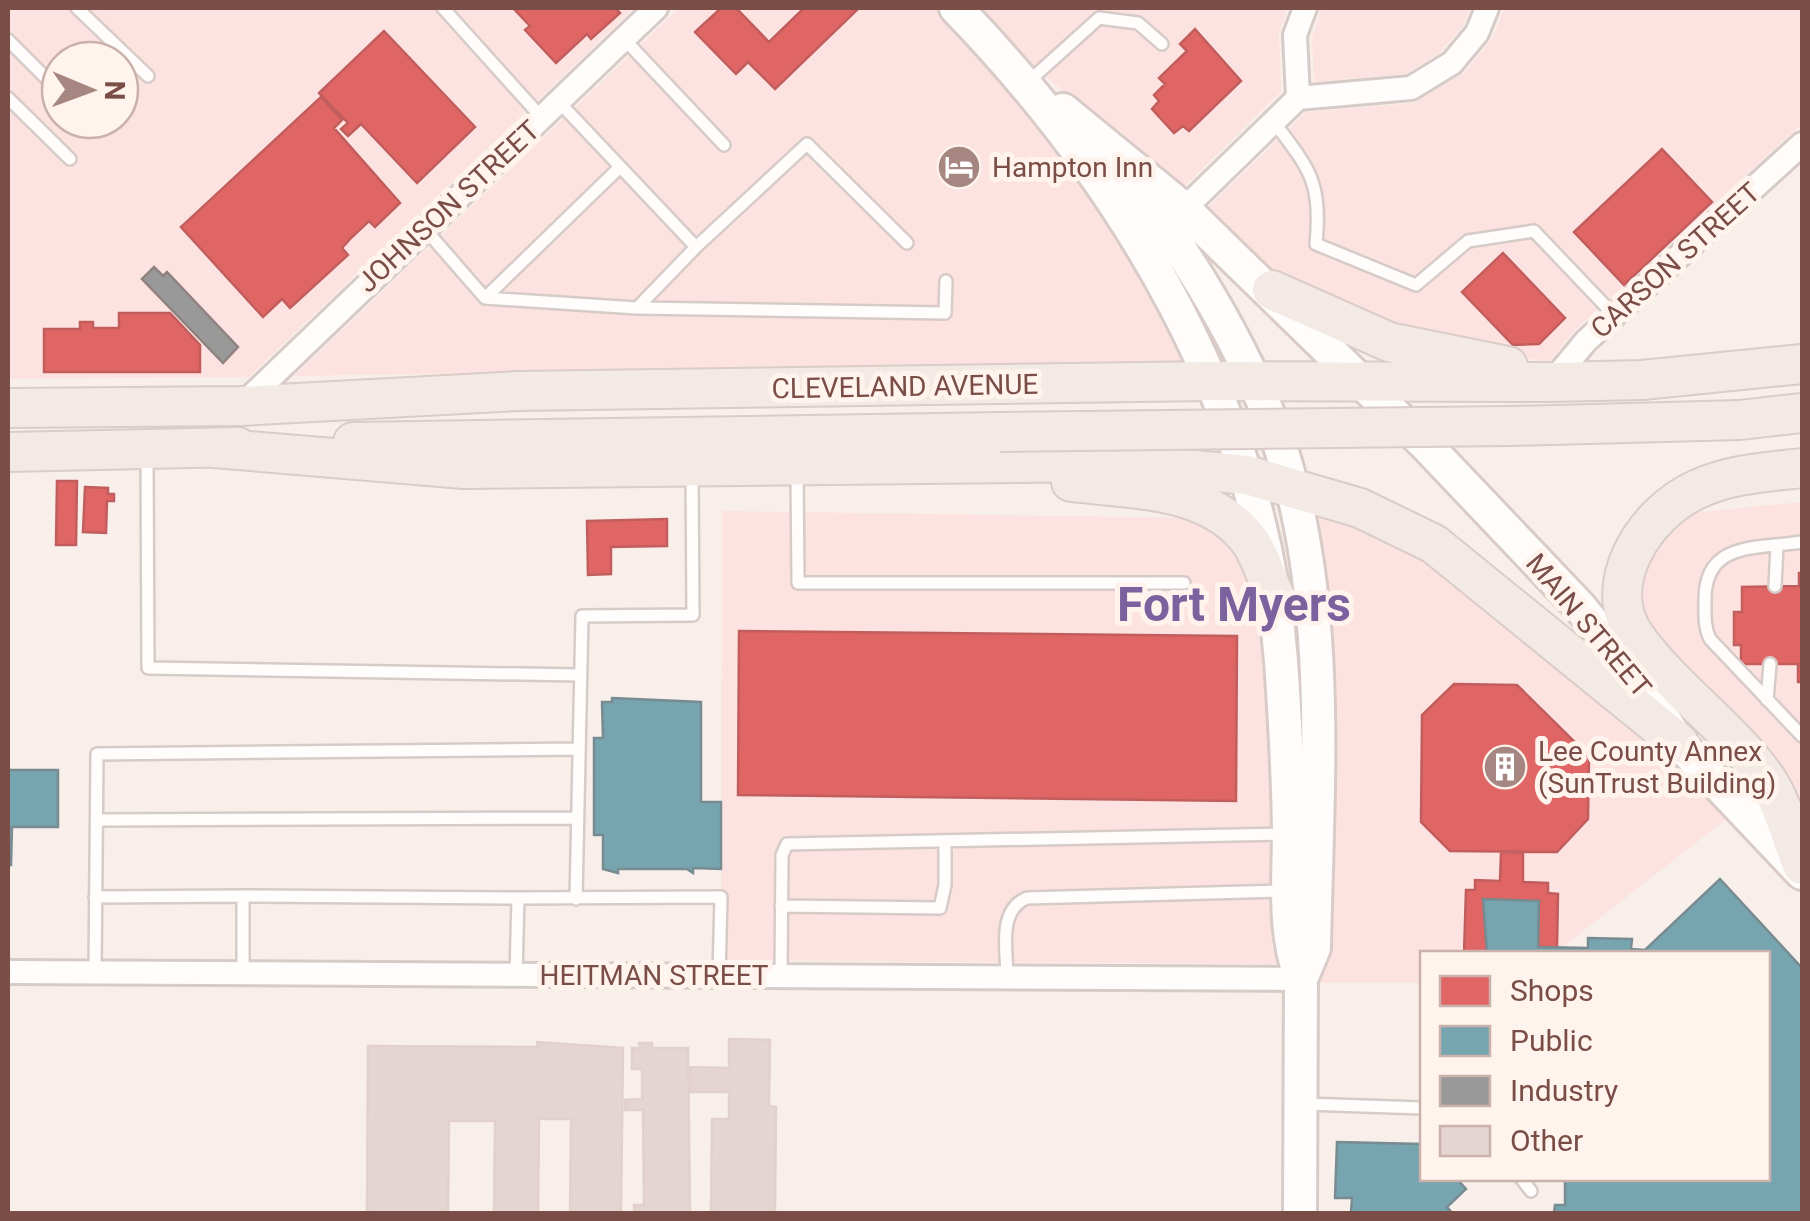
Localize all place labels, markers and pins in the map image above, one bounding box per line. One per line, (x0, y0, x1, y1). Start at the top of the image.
hotel icon: Hampton Inn (936, 144, 982, 190)
place label: Hampton Inn (992, 151, 1153, 184)
place label: Lee County Annex (SunTrust Building) (1538, 735, 1776, 800)
building icon: Lee County Annex (SunTrust Building) (1482, 744, 1528, 790)

